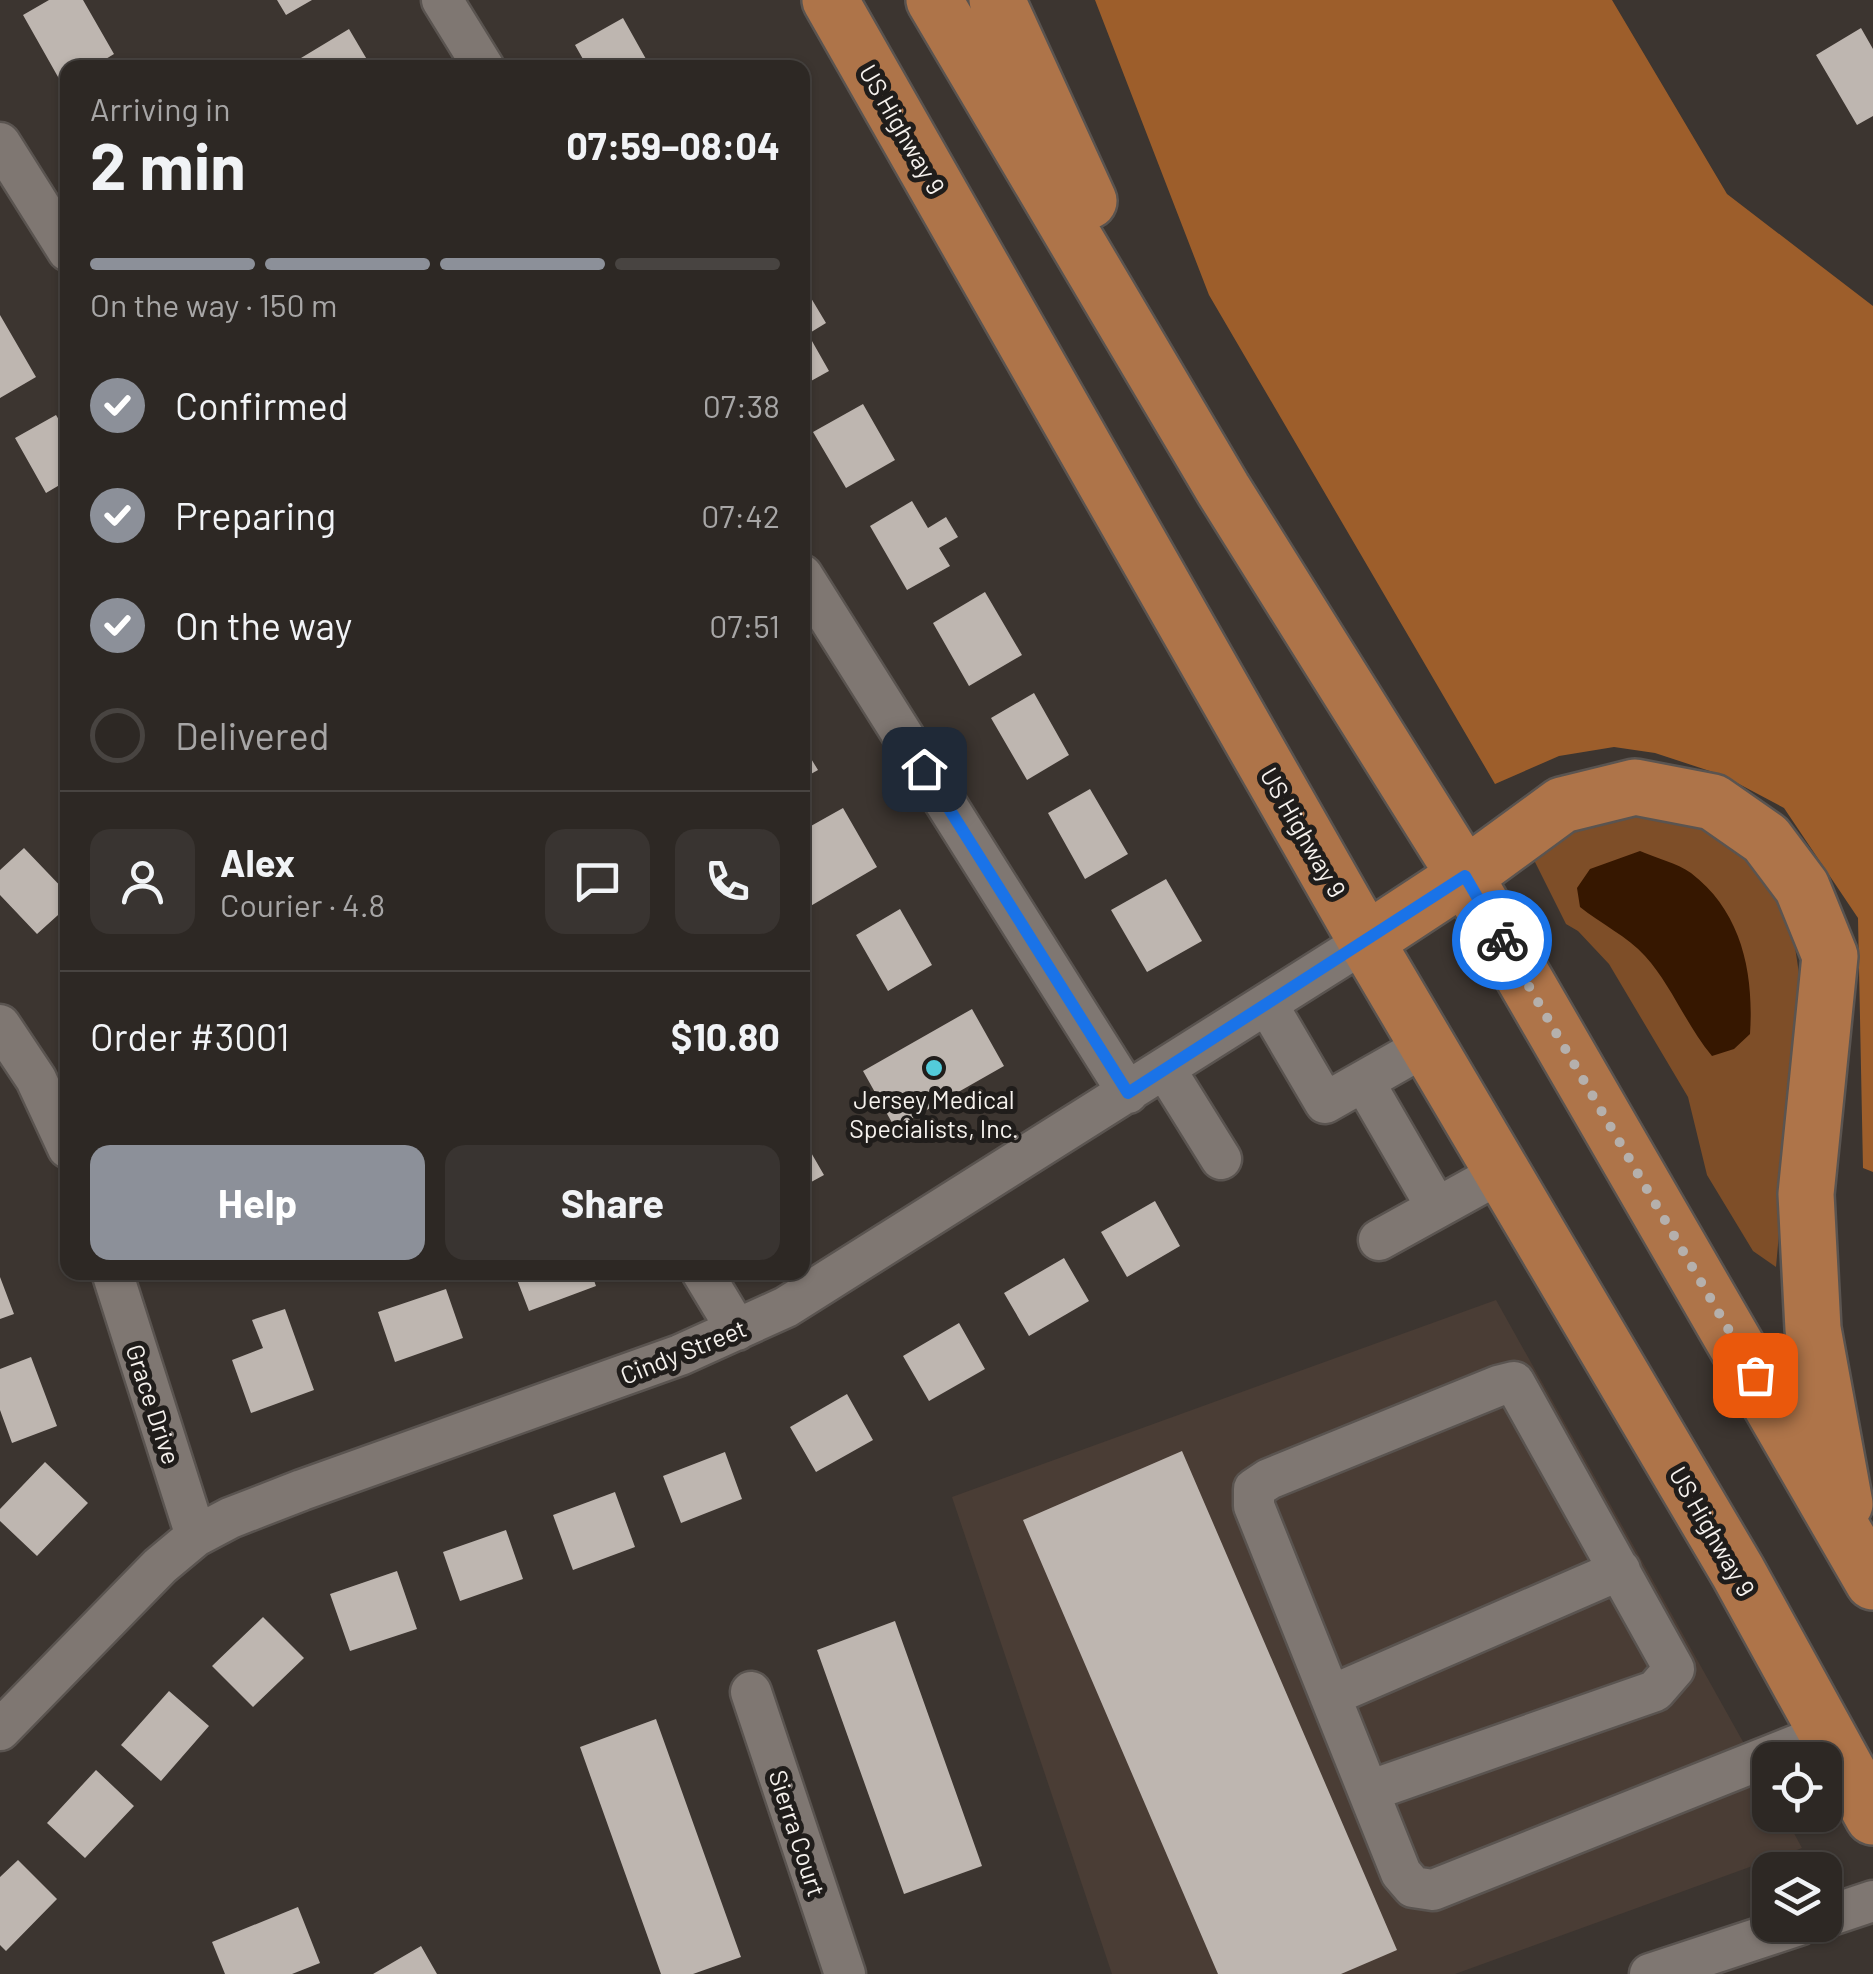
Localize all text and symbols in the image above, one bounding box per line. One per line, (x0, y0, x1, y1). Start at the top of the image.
street label: US Highway 9 (854, 59, 952, 199)
text: Arriving in (90, 89, 230, 127)
text: 07:59–08:04 (566, 122, 780, 168)
text: 2 min (90, 125, 246, 203)
text: On the way · 150 m (90, 285, 337, 323)
icon: check (90, 378, 145, 433)
text: Confirmed (175, 382, 348, 428)
text: 07:38 (703, 386, 780, 424)
icon: check (90, 488, 145, 543)
text: Preparing (175, 492, 336, 538)
text: 07:42 (701, 496, 780, 534)
icon: check (90, 598, 145, 653)
text: On the way (175, 602, 352, 648)
text: 07:51 (709, 606, 780, 644)
text: Delivered (175, 712, 329, 758)
pin (882, 727, 967, 812)
icon: home (897, 742, 952, 797)
street label: US Highway 9 (1255, 762, 1353, 902)
button: person (90, 829, 195, 934)
button: chat (545, 829, 650, 934)
button: phone (675, 829, 780, 934)
text: Alex (220, 839, 295, 885)
text: Courier · 4.8 (220, 885, 385, 923)
courier (1452, 890, 1552, 990)
icon: bike (1475, 913, 1530, 968)
text: Order #3001 (90, 1013, 290, 1059)
text: $10.80 (671, 1013, 780, 1059)
marker: Jersey Medical Specialists, Inc. (923, 1057, 945, 1079)
place label: Jersey Medical Specialists, Inc. (849, 1084, 1019, 1143)
button: Help (90, 1145, 425, 1260)
button: Share (445, 1145, 780, 1260)
street label: Cindy Street (616, 1312, 750, 1390)
pin (1713, 1333, 1798, 1418)
street label: Grace Drive (121, 1340, 187, 1468)
icon: bag (1728, 1348, 1783, 1403)
street label: US Highway 9 (1664, 1461, 1762, 1601)
map controls (1752, 1742, 1842, 1942)
button: locate (1752, 1742, 1842, 1832)
street label: Sierra Court (764, 1766, 832, 1900)
button: layers (1752, 1852, 1842, 1942)

